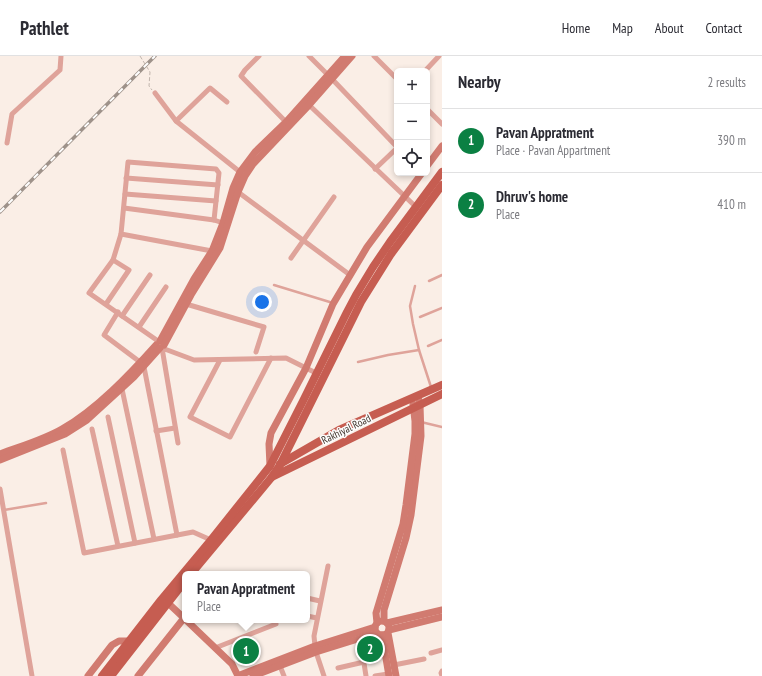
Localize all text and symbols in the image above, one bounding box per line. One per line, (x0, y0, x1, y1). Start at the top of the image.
text: Pathlet (20, 16, 69, 40)
text: Home (562, 19, 590, 37)
text: Map (612, 19, 633, 37)
text: About (655, 19, 684, 37)
text: Contact (706, 19, 742, 37)
map controls (394, 68, 430, 176)
button: + (394, 68, 430, 104)
text: Nearby (458, 71, 501, 93)
text: 2 results (707, 74, 746, 91)
button: − (394, 104, 430, 140)
text: Pavan Appratment (496, 123, 594, 142)
text: 1 (468, 132, 474, 149)
text: 390 m (717, 132, 746, 149)
button: locate (394, 140, 430, 176)
text: Place · Pavan Appartment (496, 142, 610, 159)
text: Dhruv's home (496, 187, 568, 206)
text: 2 (468, 196, 474, 213)
text: 410 m (717, 196, 746, 213)
text: Place (496, 206, 520, 223)
your location (252, 292, 272, 312)
street label: Rakhiyal Road (319, 411, 373, 447)
popup (182, 571, 310, 623)
text: Pavan Appratment (197, 579, 295, 598)
text: Place (197, 598, 221, 615)
pin: 2 (357, 634, 383, 664)
pin: 1 (233, 636, 259, 666)

